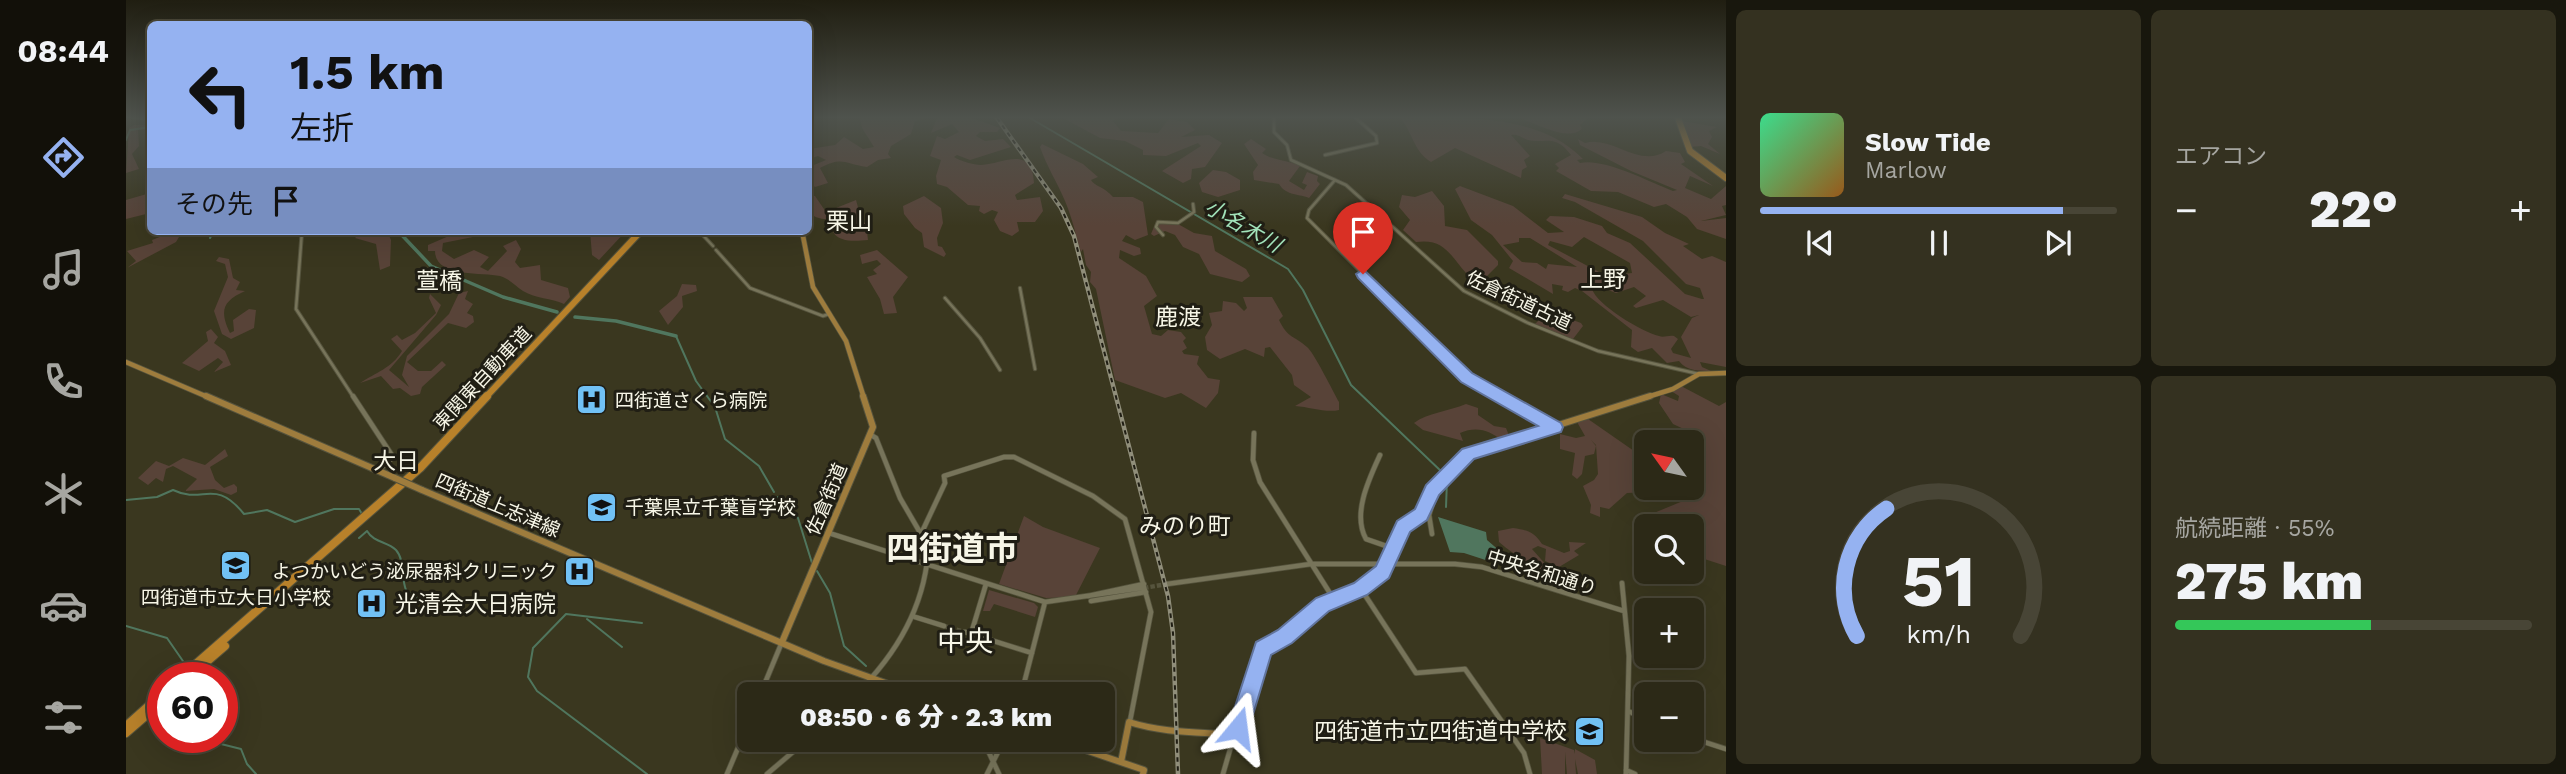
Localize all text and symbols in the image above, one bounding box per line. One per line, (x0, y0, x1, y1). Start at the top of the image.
text: 08:44 (17, 32, 109, 70)
text: 1.5 km (290, 43, 445, 101)
icon: left (175, 49, 266, 140)
text: 左折 (290, 109, 354, 147)
text: Slow Tide (1865, 127, 1991, 157)
icon: directions (39, 133, 88, 182)
text: エアコン (2175, 143, 2267, 170)
text: Marlow (1865, 157, 1947, 184)
text: 22° (2309, 179, 2398, 240)
icon: arrive (267, 182, 305, 220)
text: − (2175, 188, 2198, 232)
text: + (2509, 188, 2532, 232)
text: その先 (175, 189, 253, 219)
water label: 小名木川 (1201, 194, 1288, 258)
pin (1333, 202, 1393, 274)
district label: 栗山 (826, 208, 872, 235)
icon: arrive (1344, 213, 1382, 251)
icon: previous (1801, 224, 1839, 262)
icon: pause (1920, 224, 1958, 262)
icon: next (2039, 224, 2077, 262)
icon: music (39, 245, 88, 294)
street label: 佐倉街道古道 (1462, 266, 1575, 335)
district label: 上野 (1580, 266, 1626, 293)
district label: 萱橋 (416, 268, 462, 295)
district label: 鹿渡 (1155, 304, 1201, 331)
street label: 東関東自動車道 (429, 322, 536, 435)
icon: phone (39, 357, 88, 406)
hospital icon: 四街道さくら病院 (575, 383, 609, 417)
place label: 四街道さくら病院 (615, 389, 767, 412)
north arrow (1634, 430, 1704, 500)
map controls (1634, 430, 1704, 752)
district label: 大日 (373, 448, 419, 475)
street label: 佐倉街道 (801, 460, 852, 539)
icon: climate (39, 469, 88, 518)
street label: 四街道上志津線 (432, 469, 564, 542)
school or university icon: 千葉県立千葉盲学校 (585, 490, 619, 524)
place label: 千葉県立千葉盲学校 (625, 496, 796, 519)
district label: みのり町 (1139, 513, 1231, 540)
button: search (1634, 514, 1704, 584)
text: 航続距離 · 55% (2175, 515, 2334, 542)
district label: 四街道市 (886, 529, 1018, 568)
text: 51 (1902, 538, 1975, 624)
street label: 中央名和通り (1484, 545, 1600, 600)
school or university icon: 四街道市立大日小学校 (219, 549, 253, 583)
text: 275 km (2175, 551, 2363, 612)
hospital icon: よつかいどう泌尿器科クリニック (563, 554, 597, 588)
place label: よつかいどう泌尿器科クリニック (272, 560, 557, 583)
icon: car (39, 581, 88, 630)
place label: 四街道市立大日小学校 (141, 586, 331, 609)
hospital icon: 光清会大日病院 (355, 587, 389, 621)
place label: 光清会大日病院 (395, 591, 556, 618)
button: + (1634, 598, 1704, 668)
text: km/h (1906, 620, 1971, 649)
district label: 中央 (937, 625, 993, 658)
speed limit sign: 60 (147, 662, 238, 753)
button: − (1634, 682, 1704, 752)
position arrow (1201, 691, 1275, 765)
icon: filters (39, 693, 88, 742)
text: 08:50 · 6 分 · 2.3 km (800, 702, 1052, 732)
school or university icon: 四街道市立四街道中学校 (1573, 714, 1607, 748)
place label: 四街道市立四街道中学校 (1314, 718, 1567, 745)

